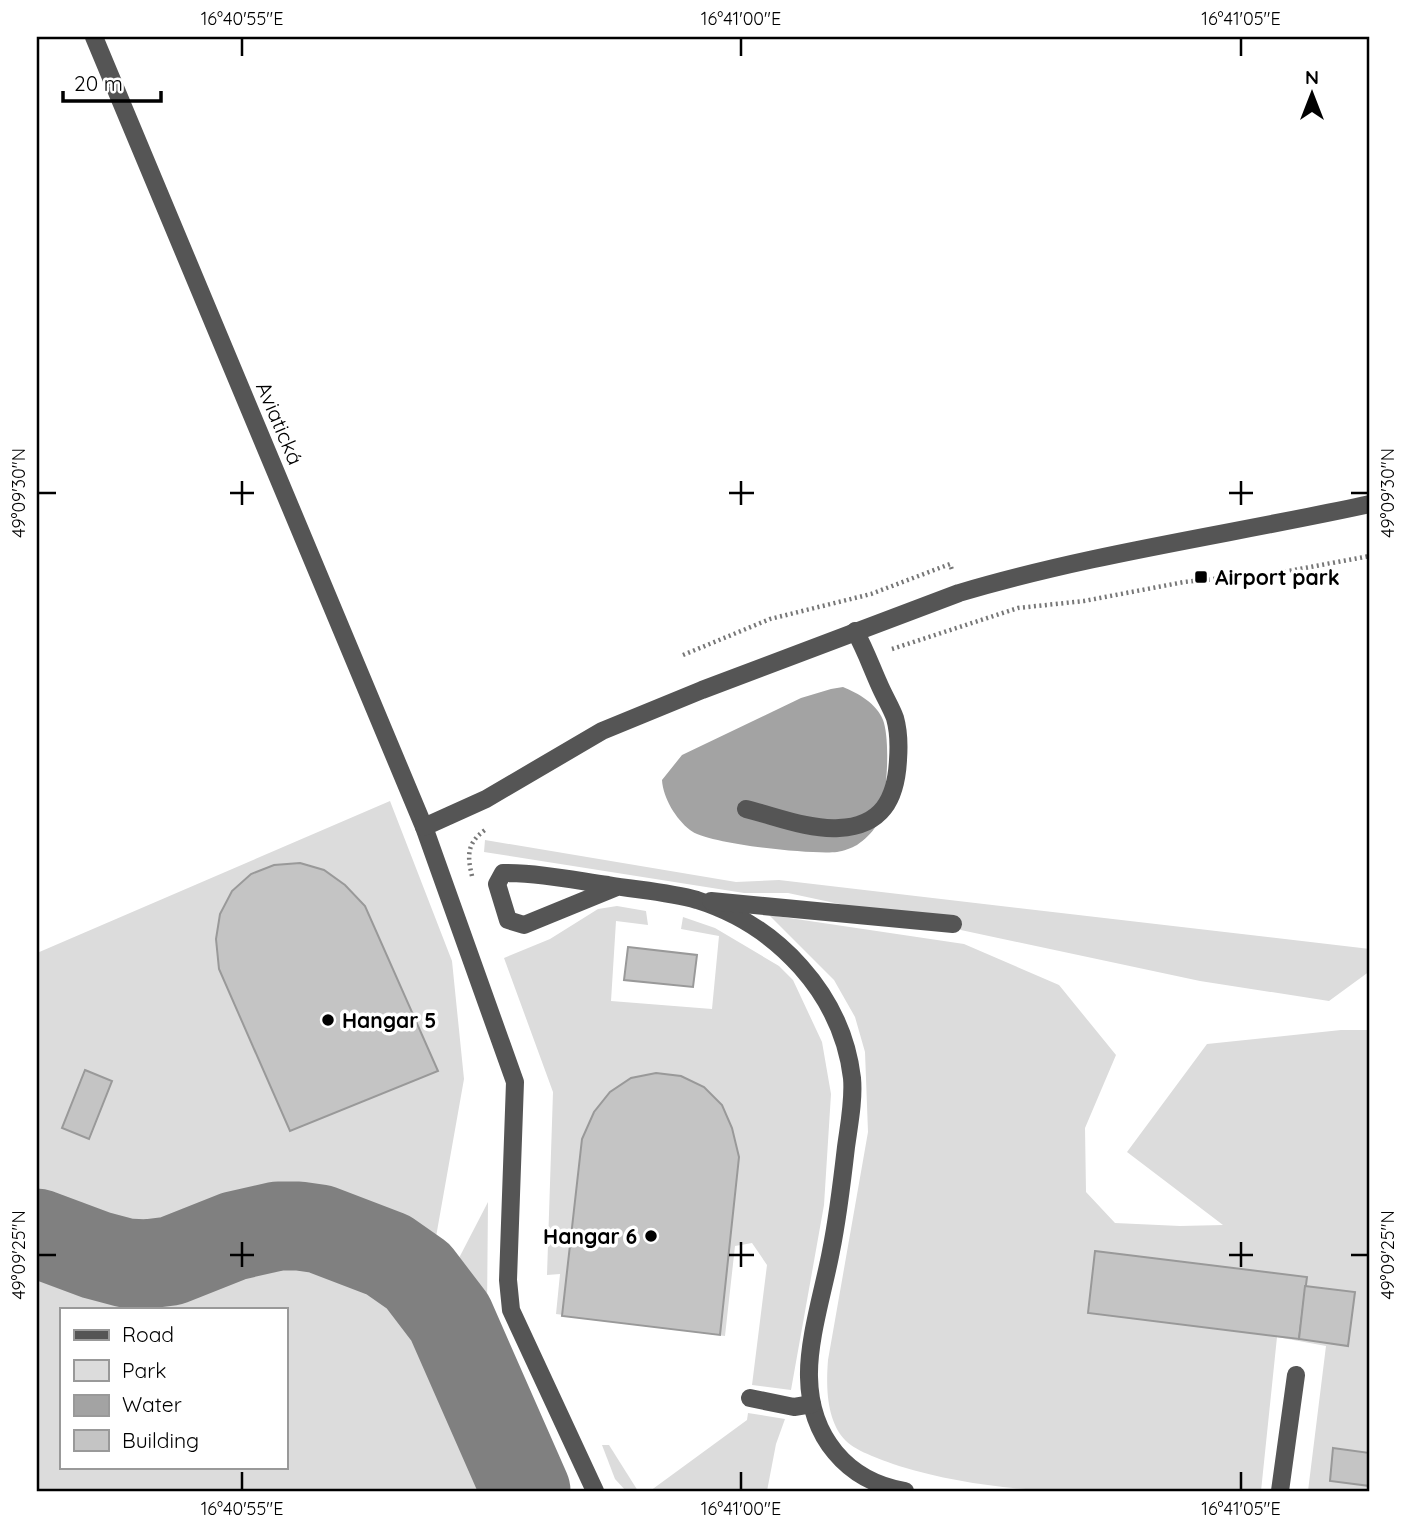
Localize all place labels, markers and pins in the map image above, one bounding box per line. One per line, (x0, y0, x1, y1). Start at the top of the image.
place label: Airport park (1215, 564, 1340, 590)
marker: Airport park (1193, 569, 1209, 585)
place label: Hangar 5 (342, 1007, 436, 1033)
marker: Hangar 5 (320, 1012, 336, 1028)
place label: Hangar 6 (543, 1223, 637, 1249)
marker: Hangar 6 (643, 1228, 659, 1244)

